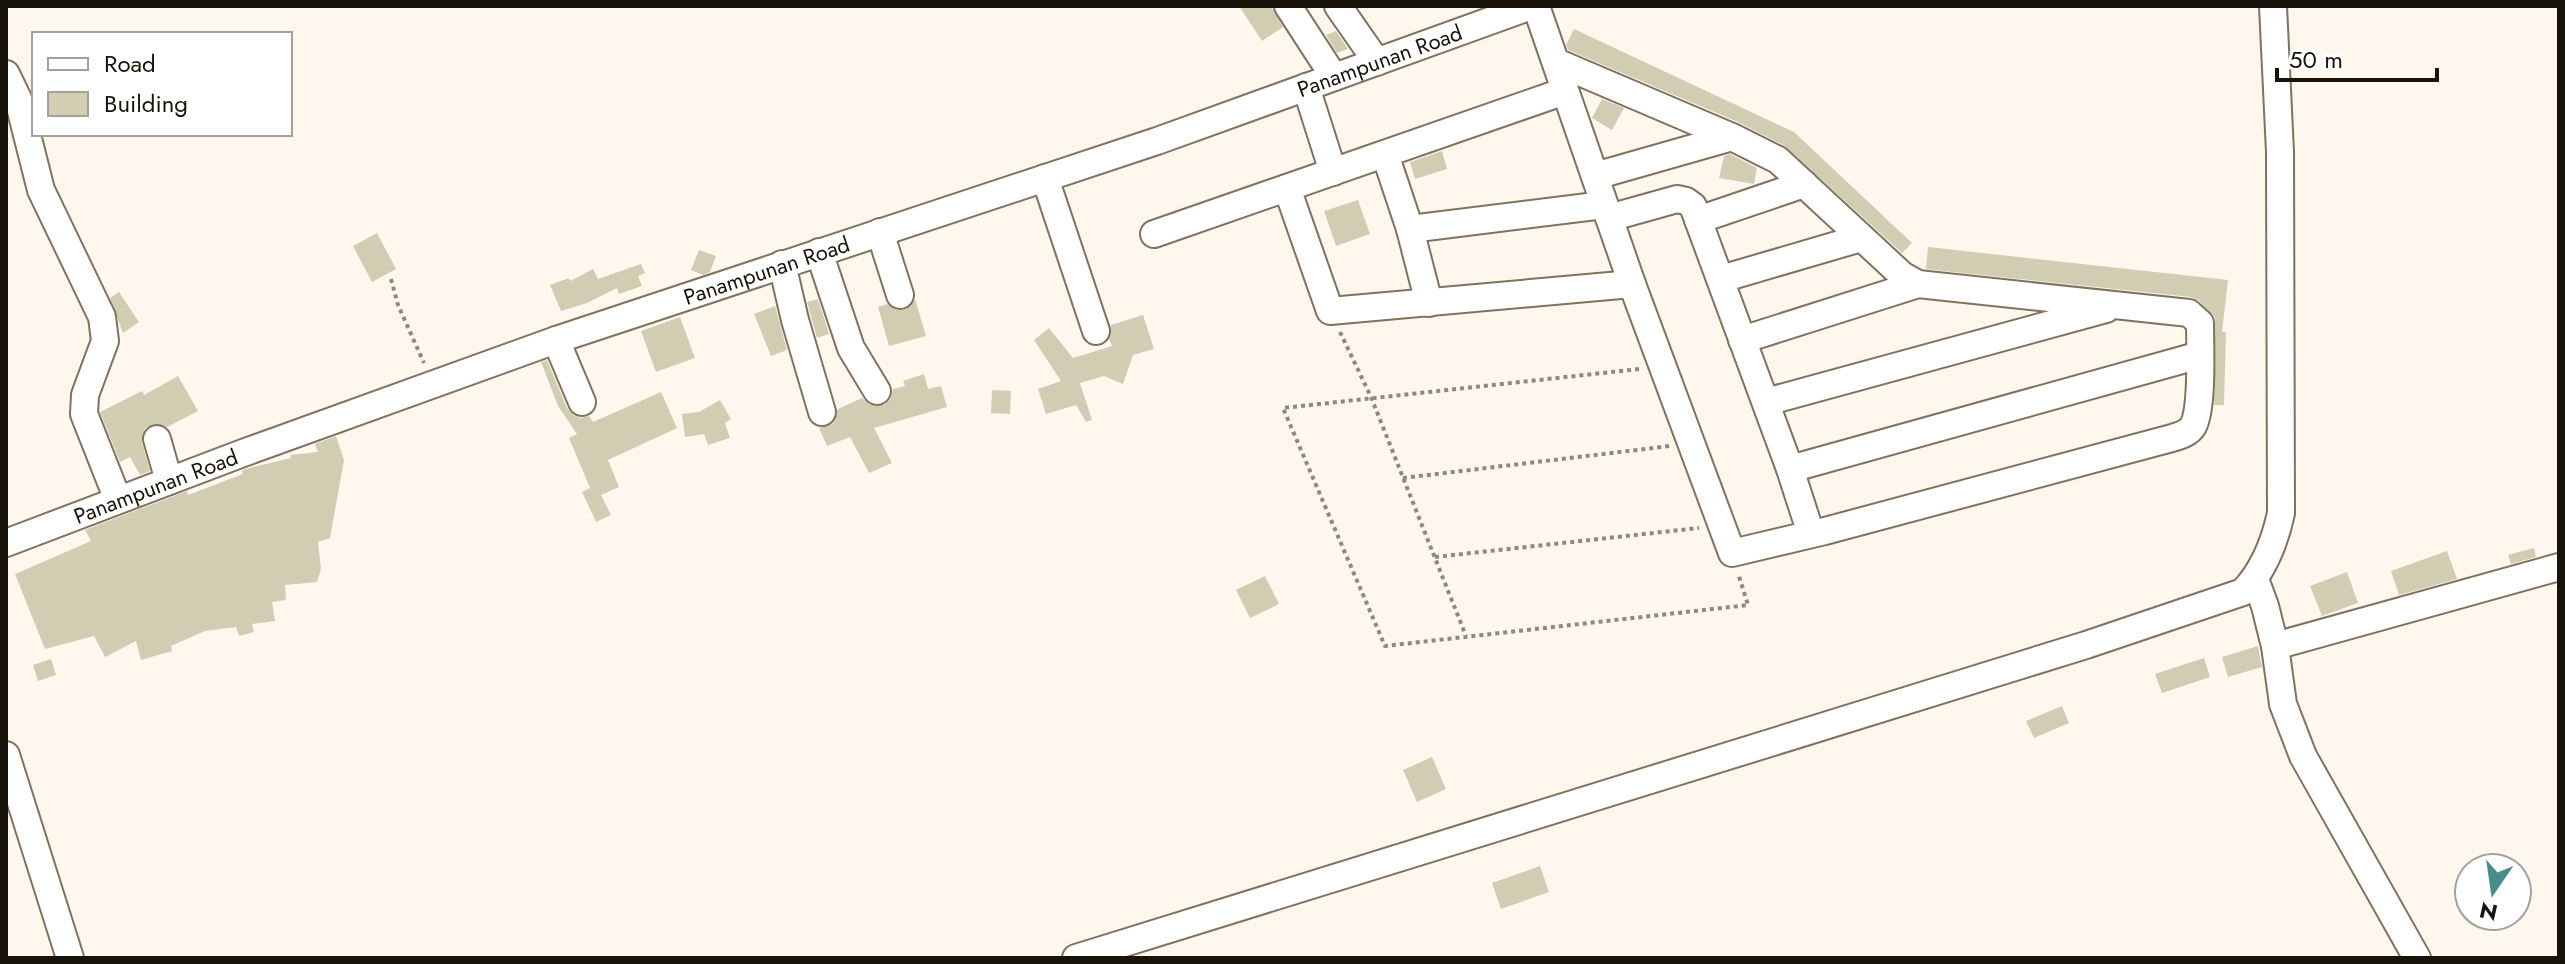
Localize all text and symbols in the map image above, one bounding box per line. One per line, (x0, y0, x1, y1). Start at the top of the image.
street label: Panampunan Road (1293, 16, 1466, 105)
legend (32, 32, 292, 136)
scale bar (2277, 32, 2437, 82)
text: 50 m (2289, 42, 2343, 77)
text: Road (104, 46, 156, 81)
text: Building (104, 86, 188, 121)
street label: Panampunan Road (679, 228, 854, 313)
street label: Panampunan Road (69, 440, 242, 532)
north arrow (2453, 852, 2533, 932)
text: N (2476, 894, 2501, 929)

